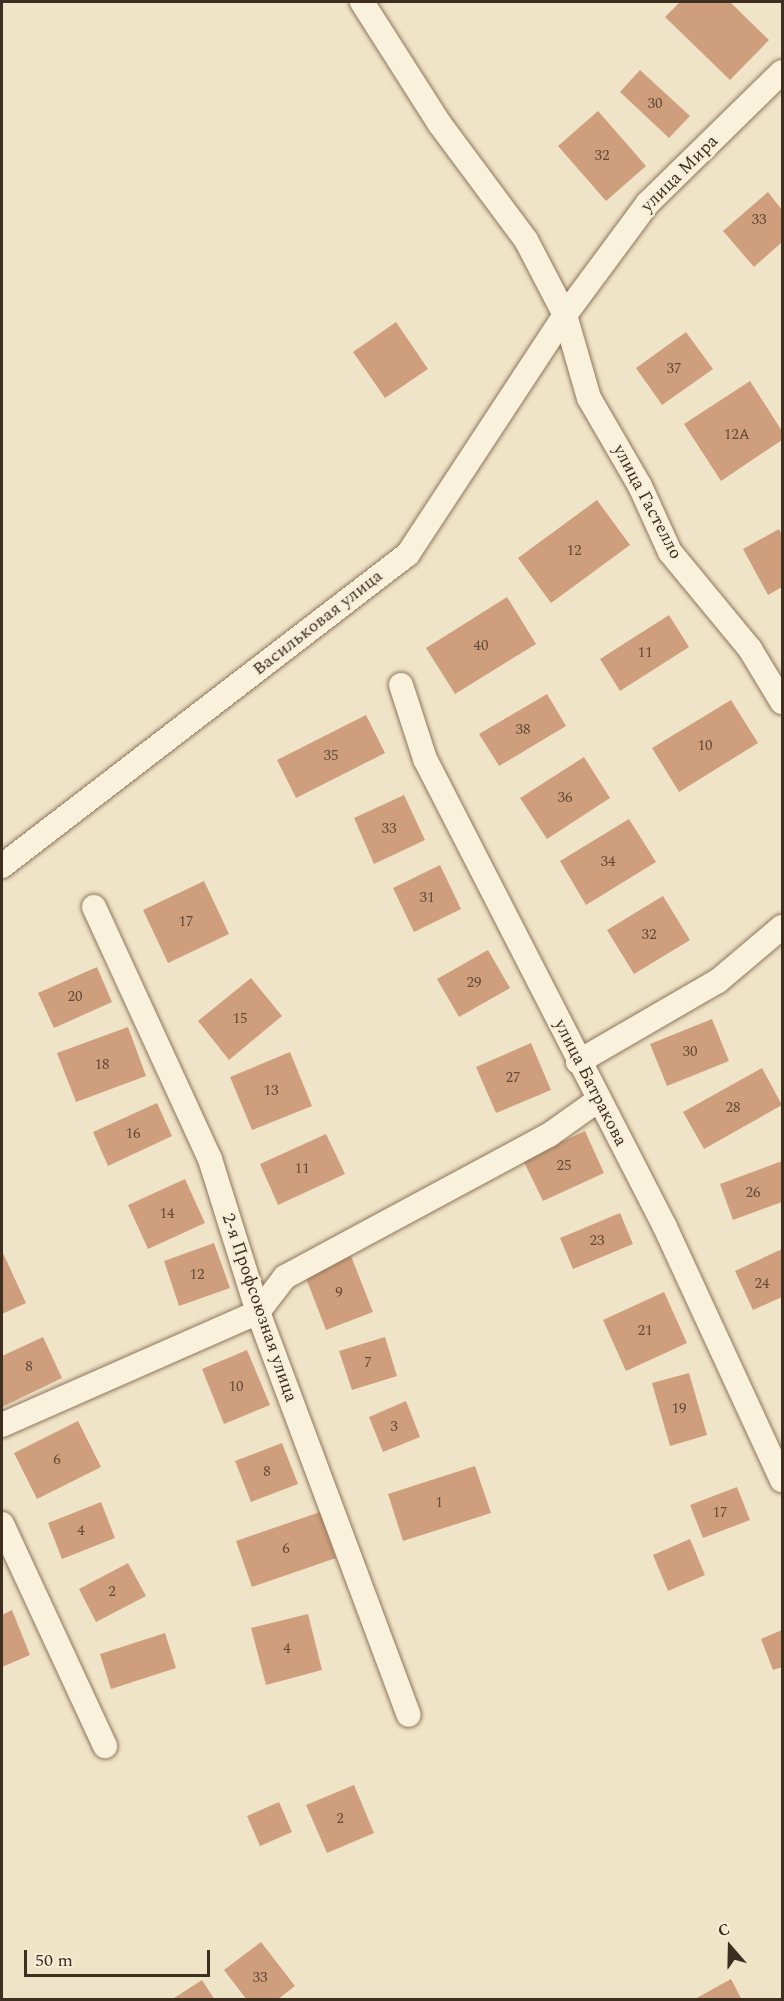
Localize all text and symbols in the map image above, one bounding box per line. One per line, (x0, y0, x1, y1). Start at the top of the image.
house number: 30 (648, 95, 662, 113)
street label: улица Мира (637, 131, 723, 217)
house number: 32 (595, 147, 609, 165)
house number: 33 (752, 211, 766, 229)
house number: 37 (667, 360, 681, 378)
house number: 12А (724, 426, 750, 444)
street label: улица Гастелло (608, 441, 686, 563)
house number: 12 (567, 542, 581, 560)
street label: Васильковая улица (249, 566, 387, 680)
house number: 40 (474, 637, 488, 655)
house number: 11 (638, 644, 652, 662)
house number: 38 (516, 721, 530, 739)
house number: 10 (698, 737, 712, 755)
house number: 35 (324, 747, 338, 765)
house number: 36 (558, 789, 572, 807)
house number: 33 (382, 820, 396, 838)
house number: 34 (601, 853, 615, 871)
house number: 31 (420, 889, 434, 907)
house number: 17 (179, 913, 193, 931)
house number: 32 (642, 926, 656, 944)
house number: 29 (467, 974, 481, 992)
house number: 20 (68, 988, 82, 1006)
house number: 15 (233, 1010, 247, 1028)
street label: улица Батракова (549, 1016, 631, 1150)
house number: 30 (683, 1043, 697, 1061)
house number: 18 (95, 1056, 109, 1074)
house number: 27 (506, 1069, 520, 1087)
house number: 13 (264, 1082, 278, 1100)
house number: 28 (726, 1099, 740, 1117)
house number: 16 (126, 1125, 140, 1143)
house number: 25 (557, 1157, 571, 1175)
house number: 11 (295, 1160, 309, 1178)
house number: 26 (746, 1184, 760, 1202)
house number: 14 (160, 1205, 174, 1223)
street label: 2-я Профсоюзная улица (217, 1211, 301, 1405)
house number: 23 (590, 1232, 604, 1250)
house number: 12 (190, 1266, 204, 1284)
house number: 24 (755, 1275, 769, 1293)
house number: 9 (335, 1284, 343, 1302)
house number: 21 (638, 1322, 652, 1340)
house number: 7 (364, 1354, 372, 1372)
house number: 8 (25, 1358, 33, 1376)
house number: 10 (229, 1378, 243, 1396)
house number: 19 (672, 1400, 686, 1418)
house number: 3 (390, 1418, 398, 1436)
house number: 6 (53, 1451, 61, 1469)
house number: 8 (263, 1463, 271, 1481)
house number: 1 (435, 1494, 443, 1512)
house number: 17 (713, 1504, 727, 1522)
house number: 4 (77, 1522, 85, 1540)
house number: 6 (282, 1540, 290, 1558)
house number: 2 (108, 1583, 116, 1601)
house number: 4 (283, 1640, 291, 1658)
house number: 2 (336, 1810, 344, 1828)
north arrow (700, 1917, 760, 1977)
text: С (714, 1917, 733, 1943)
scale bar (27, 1938, 213, 1976)
text: 50 m (35, 1947, 73, 1974)
house number: 33 (253, 1969, 267, 1987)

